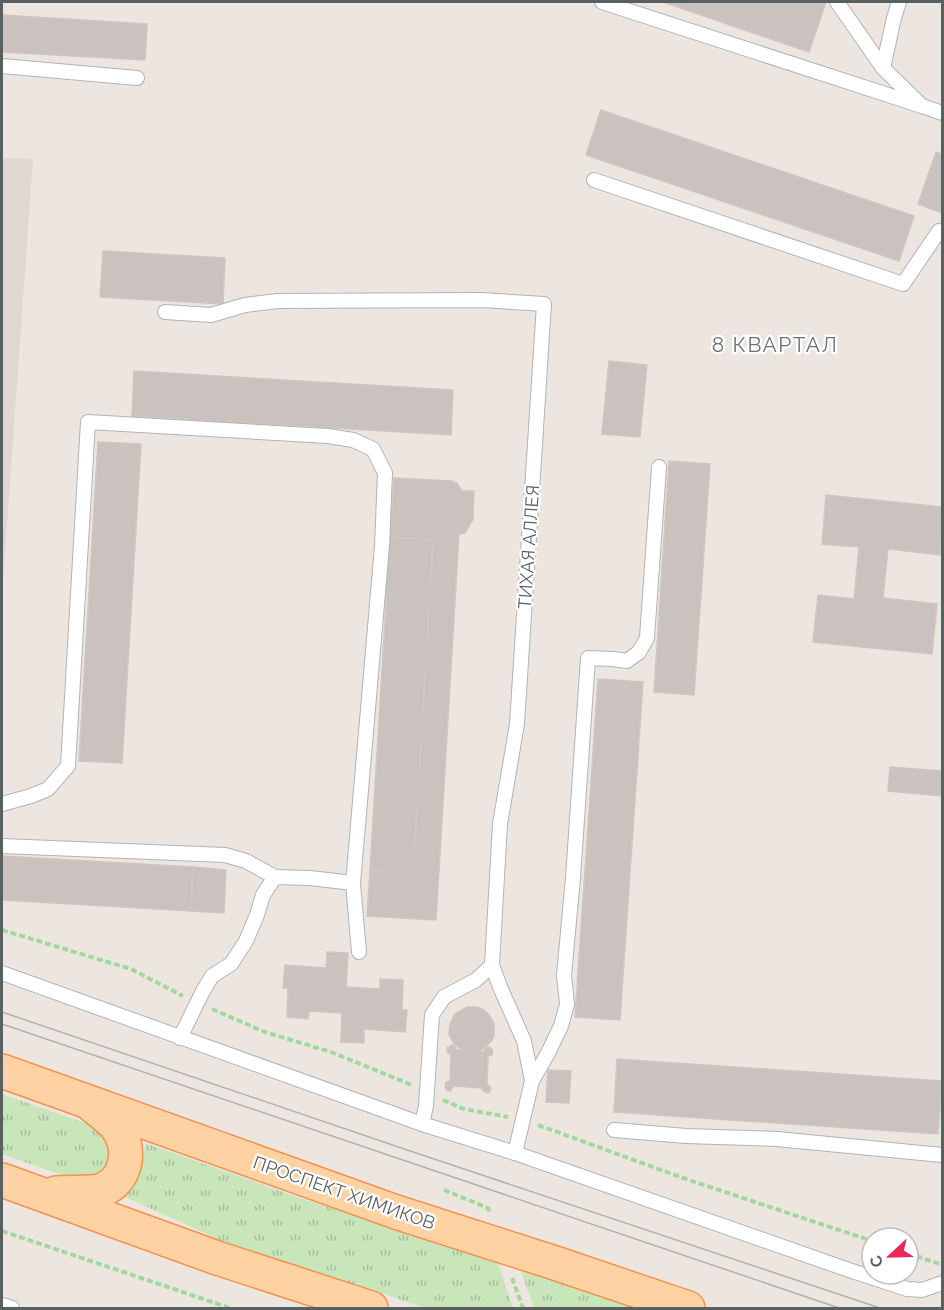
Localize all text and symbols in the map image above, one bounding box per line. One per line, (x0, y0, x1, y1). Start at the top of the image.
district label: 8 КВАРТАЛ (712, 332, 838, 357)
street label: ТИХАЯ АЛЛЕЯ (514, 484, 543, 610)
street label: ПРОСПЕКТ ХИМИКОВ (250, 1152, 438, 1234)
north arrow (860, 1226, 920, 1286)
text: С (866, 1253, 887, 1270)

